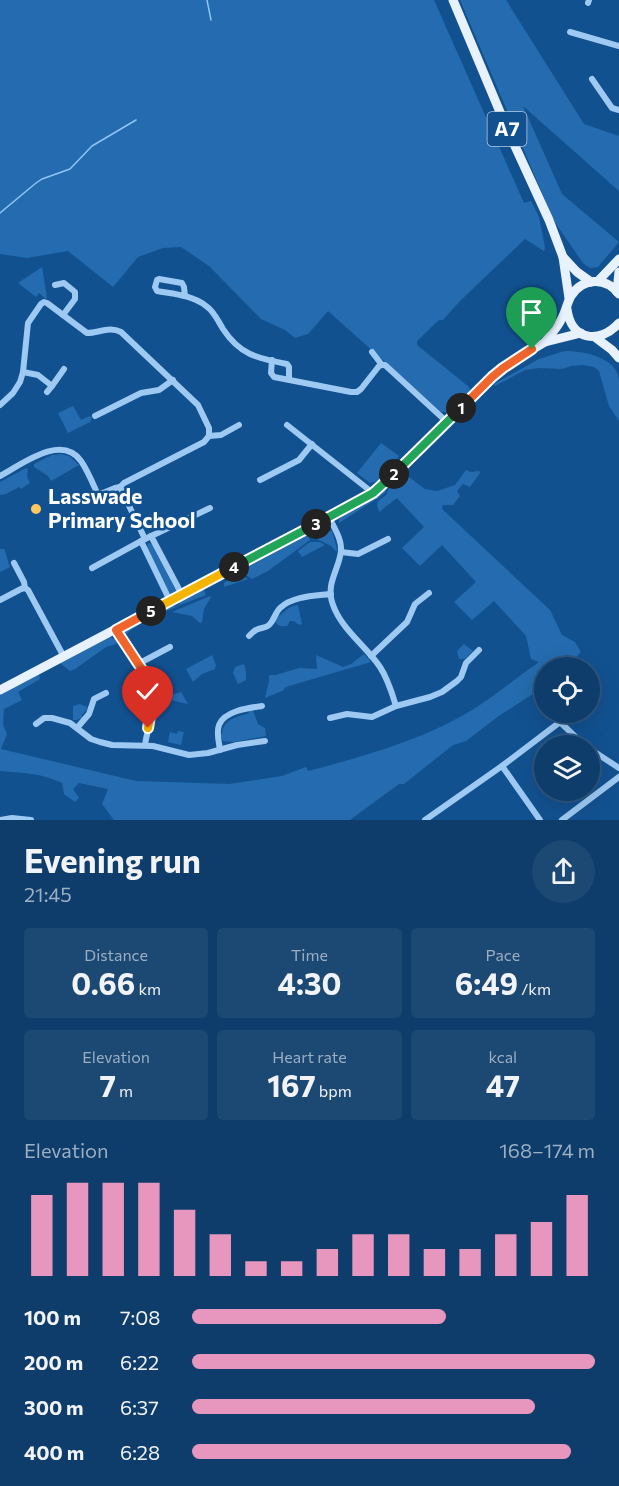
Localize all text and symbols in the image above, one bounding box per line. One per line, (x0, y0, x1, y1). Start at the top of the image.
road number: A7 (488, 112, 526, 146)
pin (506, 287, 557, 349)
icon: arrive (515, 296, 548, 329)
pin: 1 (446, 393, 476, 423)
text: 1 (457, 398, 465, 417)
pin: 2 (379, 459, 409, 489)
text: 2 (389, 464, 399, 483)
place label: Lasswade Primary School (48, 483, 195, 532)
marker: Lasswade Primary School (29, 502, 43, 516)
pin: 3 (301, 509, 331, 539)
text: 3 (311, 514, 321, 533)
pin: 4 (219, 552, 249, 582)
text: 4 (229, 557, 239, 576)
pin: 5 (136, 596, 166, 626)
text: 5 (146, 601, 156, 620)
map controls (534, 657, 600, 801)
button: locate (534, 657, 600, 723)
pin (122, 666, 173, 728)
icon: check (131, 675, 164, 708)
button: layers (534, 735, 600, 801)
text: Evening run (24, 839, 201, 880)
button: share (532, 840, 595, 903)
text: 21:45 (24, 882, 72, 906)
text: Distance (84, 945, 148, 964)
text: Time (291, 945, 328, 964)
text: Pace (485, 945, 520, 964)
text: 0.66 (71, 964, 135, 1001)
text: 4:30 (278, 964, 341, 1001)
text: 6:49 (455, 964, 518, 1001)
text: km (135, 979, 161, 998)
text: /km (518, 979, 551, 998)
text: Elevation (82, 1047, 150, 1066)
text: Heart rate (272, 1047, 347, 1066)
text: kcal (488, 1047, 517, 1066)
text: 7 (99, 1066, 116, 1103)
text: 167 (267, 1066, 316, 1103)
text: 47 (486, 1066, 520, 1103)
text: m (116, 1081, 133, 1100)
text: bpm (316, 1081, 352, 1100)
text: Elevation (24, 1138, 109, 1162)
text: 168–174 m (499, 1138, 595, 1162)
text: 100 m (24, 1305, 81, 1329)
text: 7:08 (120, 1305, 160, 1329)
text: 200 m (24, 1350, 83, 1374)
text: 6:22 (120, 1350, 159, 1374)
text: 300 m (24, 1395, 84, 1419)
text: 6:37 (120, 1395, 159, 1419)
text: 400 m (24, 1440, 84, 1464)
text: 6:28 (120, 1440, 160, 1464)

